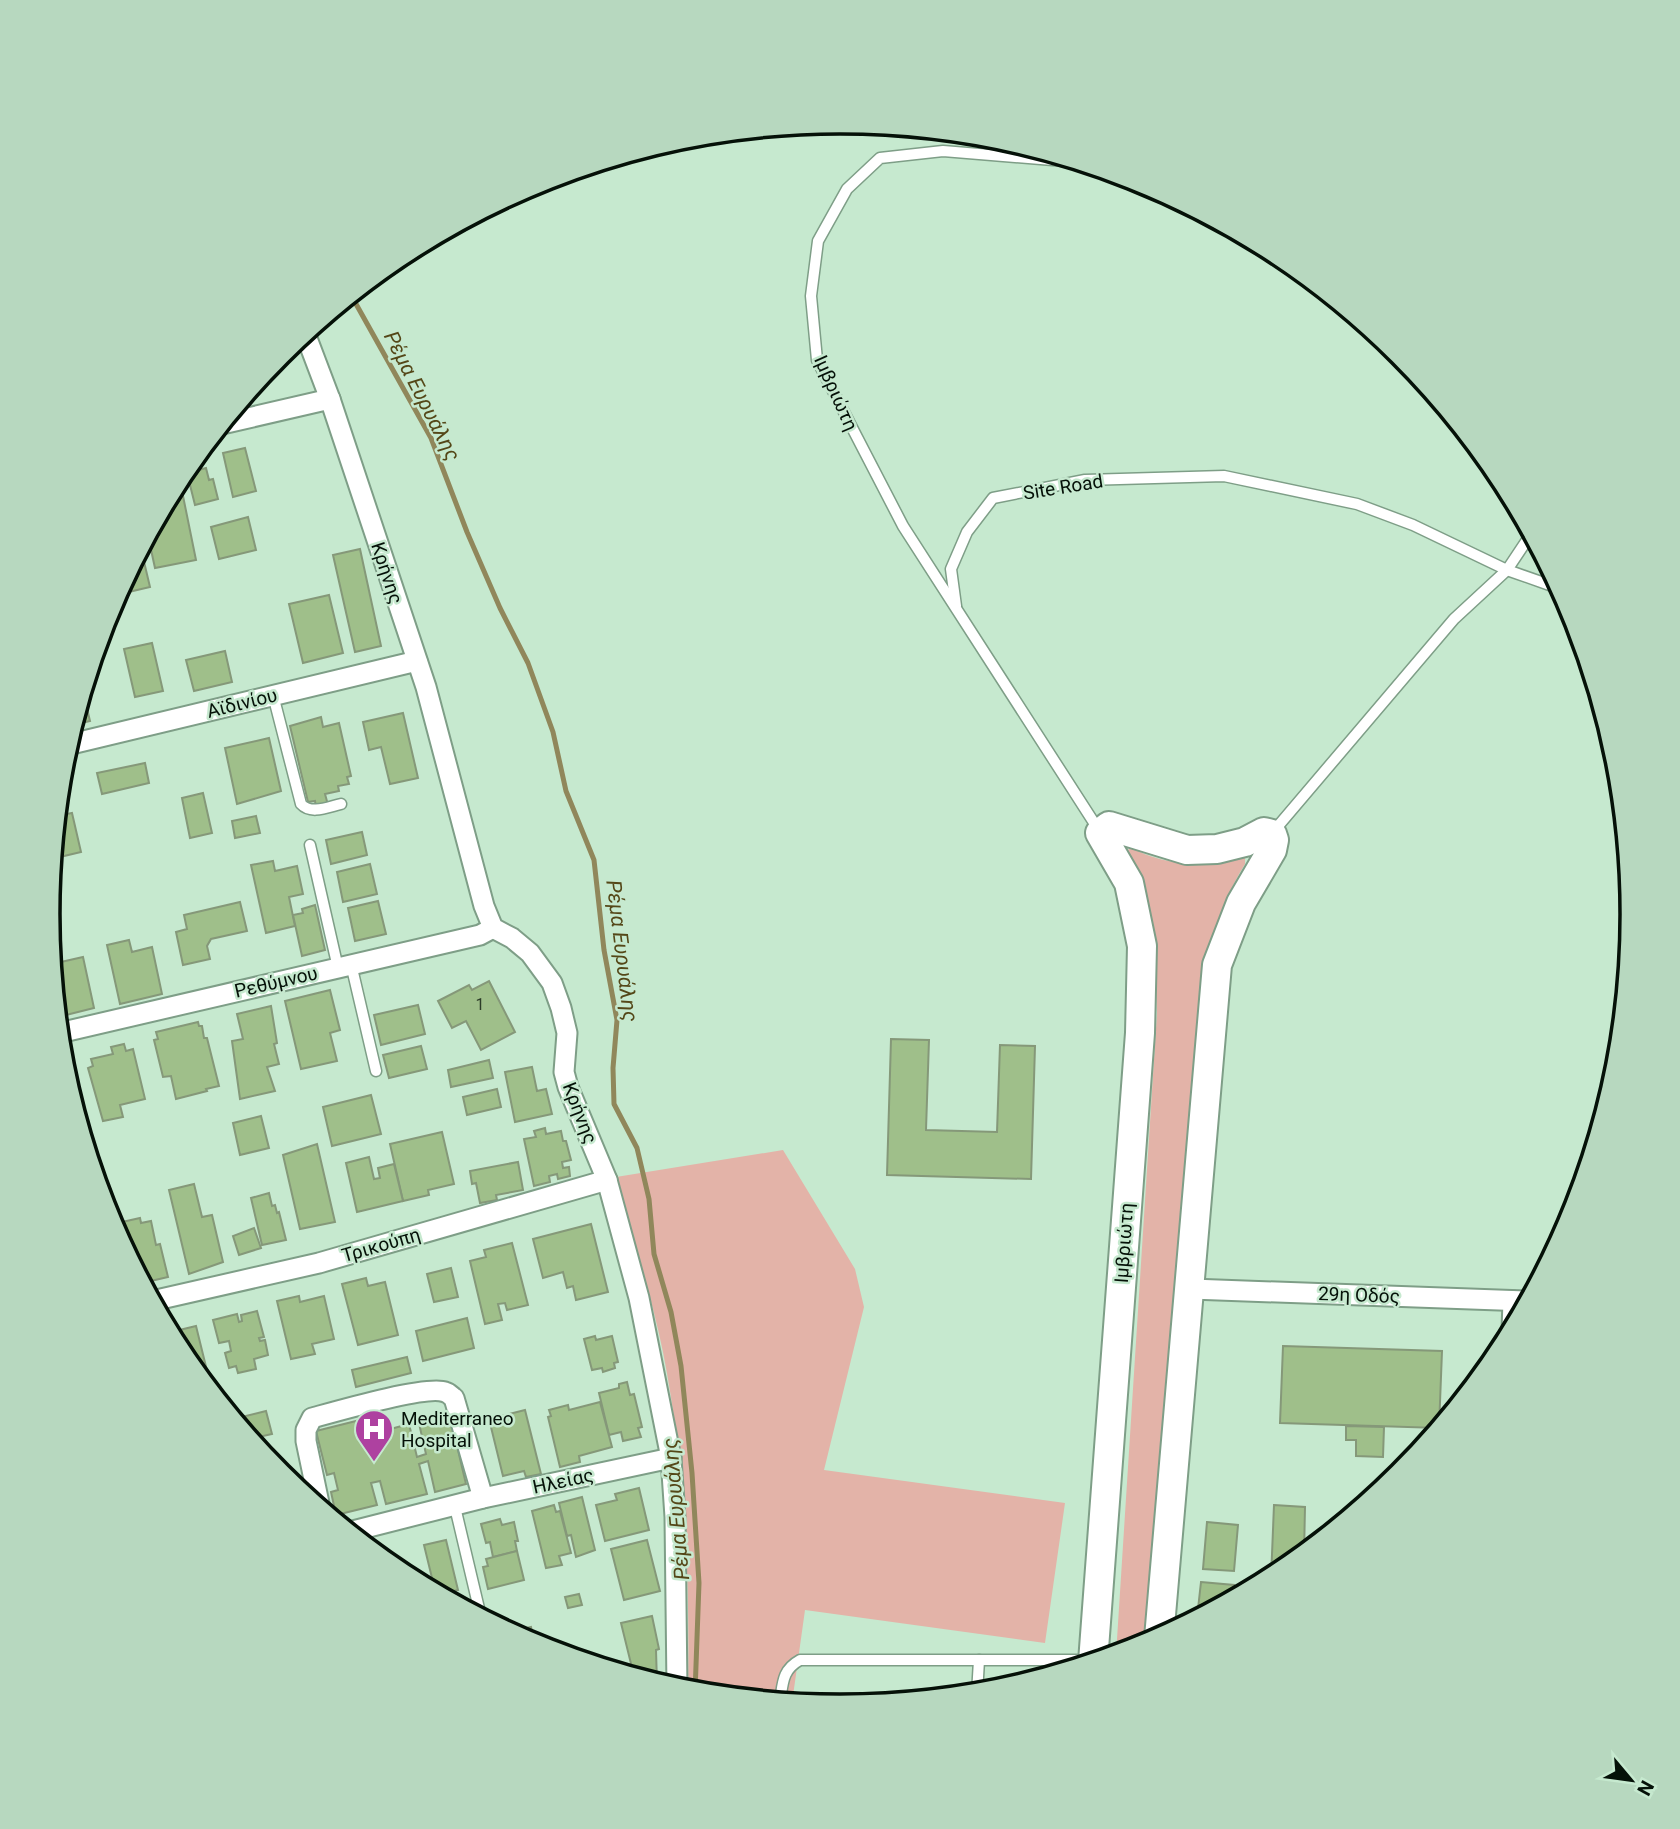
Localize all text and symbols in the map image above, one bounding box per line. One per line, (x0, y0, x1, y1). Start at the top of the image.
water label: Ρέμα Ευρυάλης (379, 327, 465, 465)
street label: Ιμβριώτη (809, 352, 863, 434)
street label: Site Road (1021, 469, 1105, 505)
street label: Κρήνης (366, 539, 408, 607)
street label: Αϊδινίου (204, 683, 280, 723)
water label: Ρέμα Ευρυάλης (601, 879, 643, 1023)
street label: Ρεθύμνου (232, 961, 320, 1003)
house number: 1 (476, 995, 485, 1014)
street label: Κρήνης (558, 1079, 602, 1147)
street label: Ιμβριώτη (1110, 1202, 1138, 1284)
street label: Τρικούπη (339, 1223, 423, 1267)
street label: 29η Οδός (1318, 1282, 1400, 1308)
place label: Mediterraneo Hospital (401, 1407, 514, 1452)
hospital icon: Mediterraneo Hospital (353, 1408, 395, 1463)
water label: Ρέμα Ευρυάλης (658, 1437, 694, 1581)
street label: Ηλείας (531, 1463, 595, 1499)
north arrow (1596, 1745, 1666, 1815)
text: N (1632, 1777, 1659, 1799)

